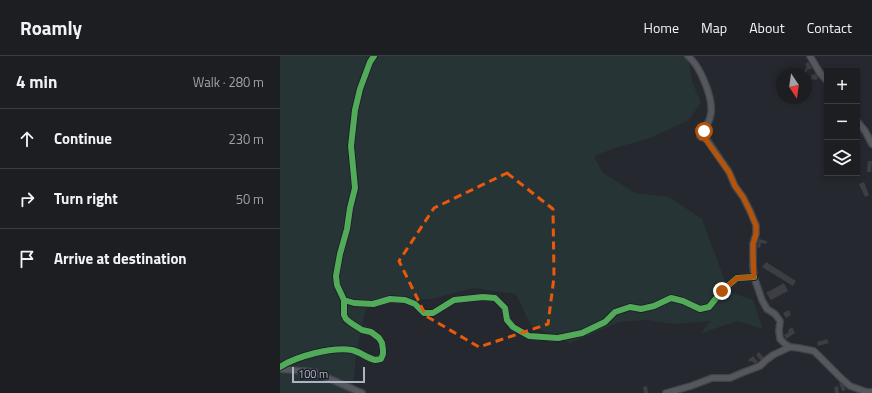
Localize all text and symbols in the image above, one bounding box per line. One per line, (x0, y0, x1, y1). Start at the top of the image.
text: Roamly (20, 13, 82, 42)
text: Home (644, 17, 679, 38)
text: Map (701, 17, 727, 38)
text: About (749, 17, 785, 38)
text: Contact (807, 17, 852, 38)
north arrow (776, 68, 812, 104)
map controls (824, 68, 860, 176)
button: + (824, 68, 860, 104)
text: 4 min (16, 69, 57, 95)
text: Walk · 280 m (193, 72, 264, 92)
button: − (824, 104, 860, 140)
route start (695, 122, 713, 140)
text: Continue (54, 127, 112, 150)
icon: ahead (16, 128, 38, 150)
text: 230 m (228, 129, 264, 149)
button: layers (824, 140, 860, 176)
text: Turn right (54, 187, 118, 210)
icon: right (16, 188, 38, 210)
text: 50 m (236, 189, 264, 209)
text: Arrive at destination (54, 247, 187, 270)
icon: arrive (16, 248, 38, 270)
route end (713, 282, 731, 300)
scale bar (292, 365, 365, 384)
text: 100 m (298, 366, 328, 382)

